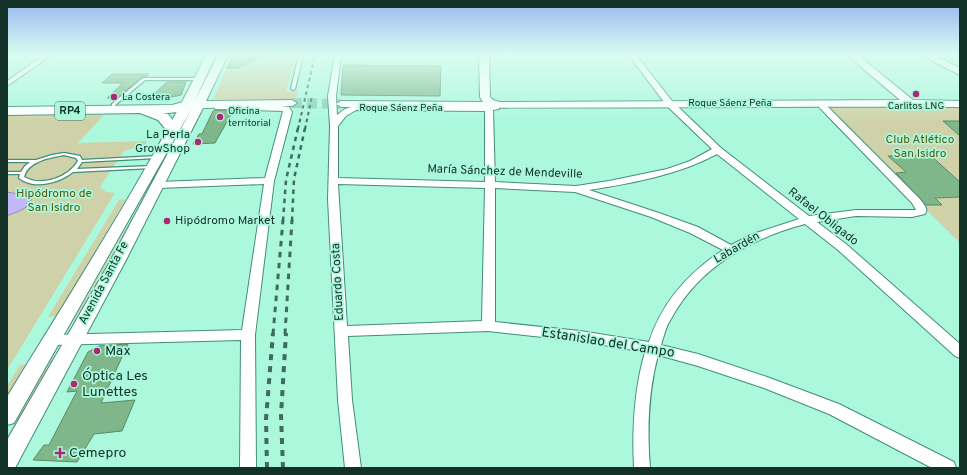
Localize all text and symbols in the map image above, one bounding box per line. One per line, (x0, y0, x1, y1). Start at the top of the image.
marker: Carlitos LNG (911, 89, 921, 99)
place label: La Costera (122, 91, 170, 104)
marker: La Costera (109, 92, 119, 102)
street label: Roque Sáenz Peña (688, 97, 772, 110)
place label: Carlitos LNG (888, 100, 944, 113)
road number: RP4 (55, 102, 85, 120)
street label: Roque Sáenz Peña (359, 102, 443, 115)
place label: Oficina territorial (228, 105, 271, 130)
marker: Oficina territorial (215, 112, 225, 122)
place label: La Perla GrowShop (135, 127, 190, 157)
park label: Club Atlético San Isidro (886, 132, 955, 162)
marker: La Perla GrowShop (193, 137, 203, 147)
street label: María Sánchez de Mendeville (427, 161, 583, 183)
street label: Rafael Obligado (784, 184, 862, 250)
park label: Hipódromo de San Isidro (16, 186, 92, 216)
place label: Hipódromo Market (175, 213, 275, 229)
marker: Hipódromo Market (162, 216, 172, 226)
street label: Labardén (711, 228, 763, 268)
street label: Avenida Santa Fe (75, 239, 133, 327)
street label: Eduardo Costa (328, 243, 348, 321)
street label: Estanislao del Campo (540, 324, 676, 362)
place label: Max (105, 343, 131, 360)
marker: Max (92, 346, 102, 356)
place label: Óptica Les Lunettes (82, 367, 148, 401)
marker: Óptica Les Lunettes (69, 379, 79, 389)
place label: Cemepro (69, 445, 126, 462)
marker: Cemepro (54, 447, 66, 459)

